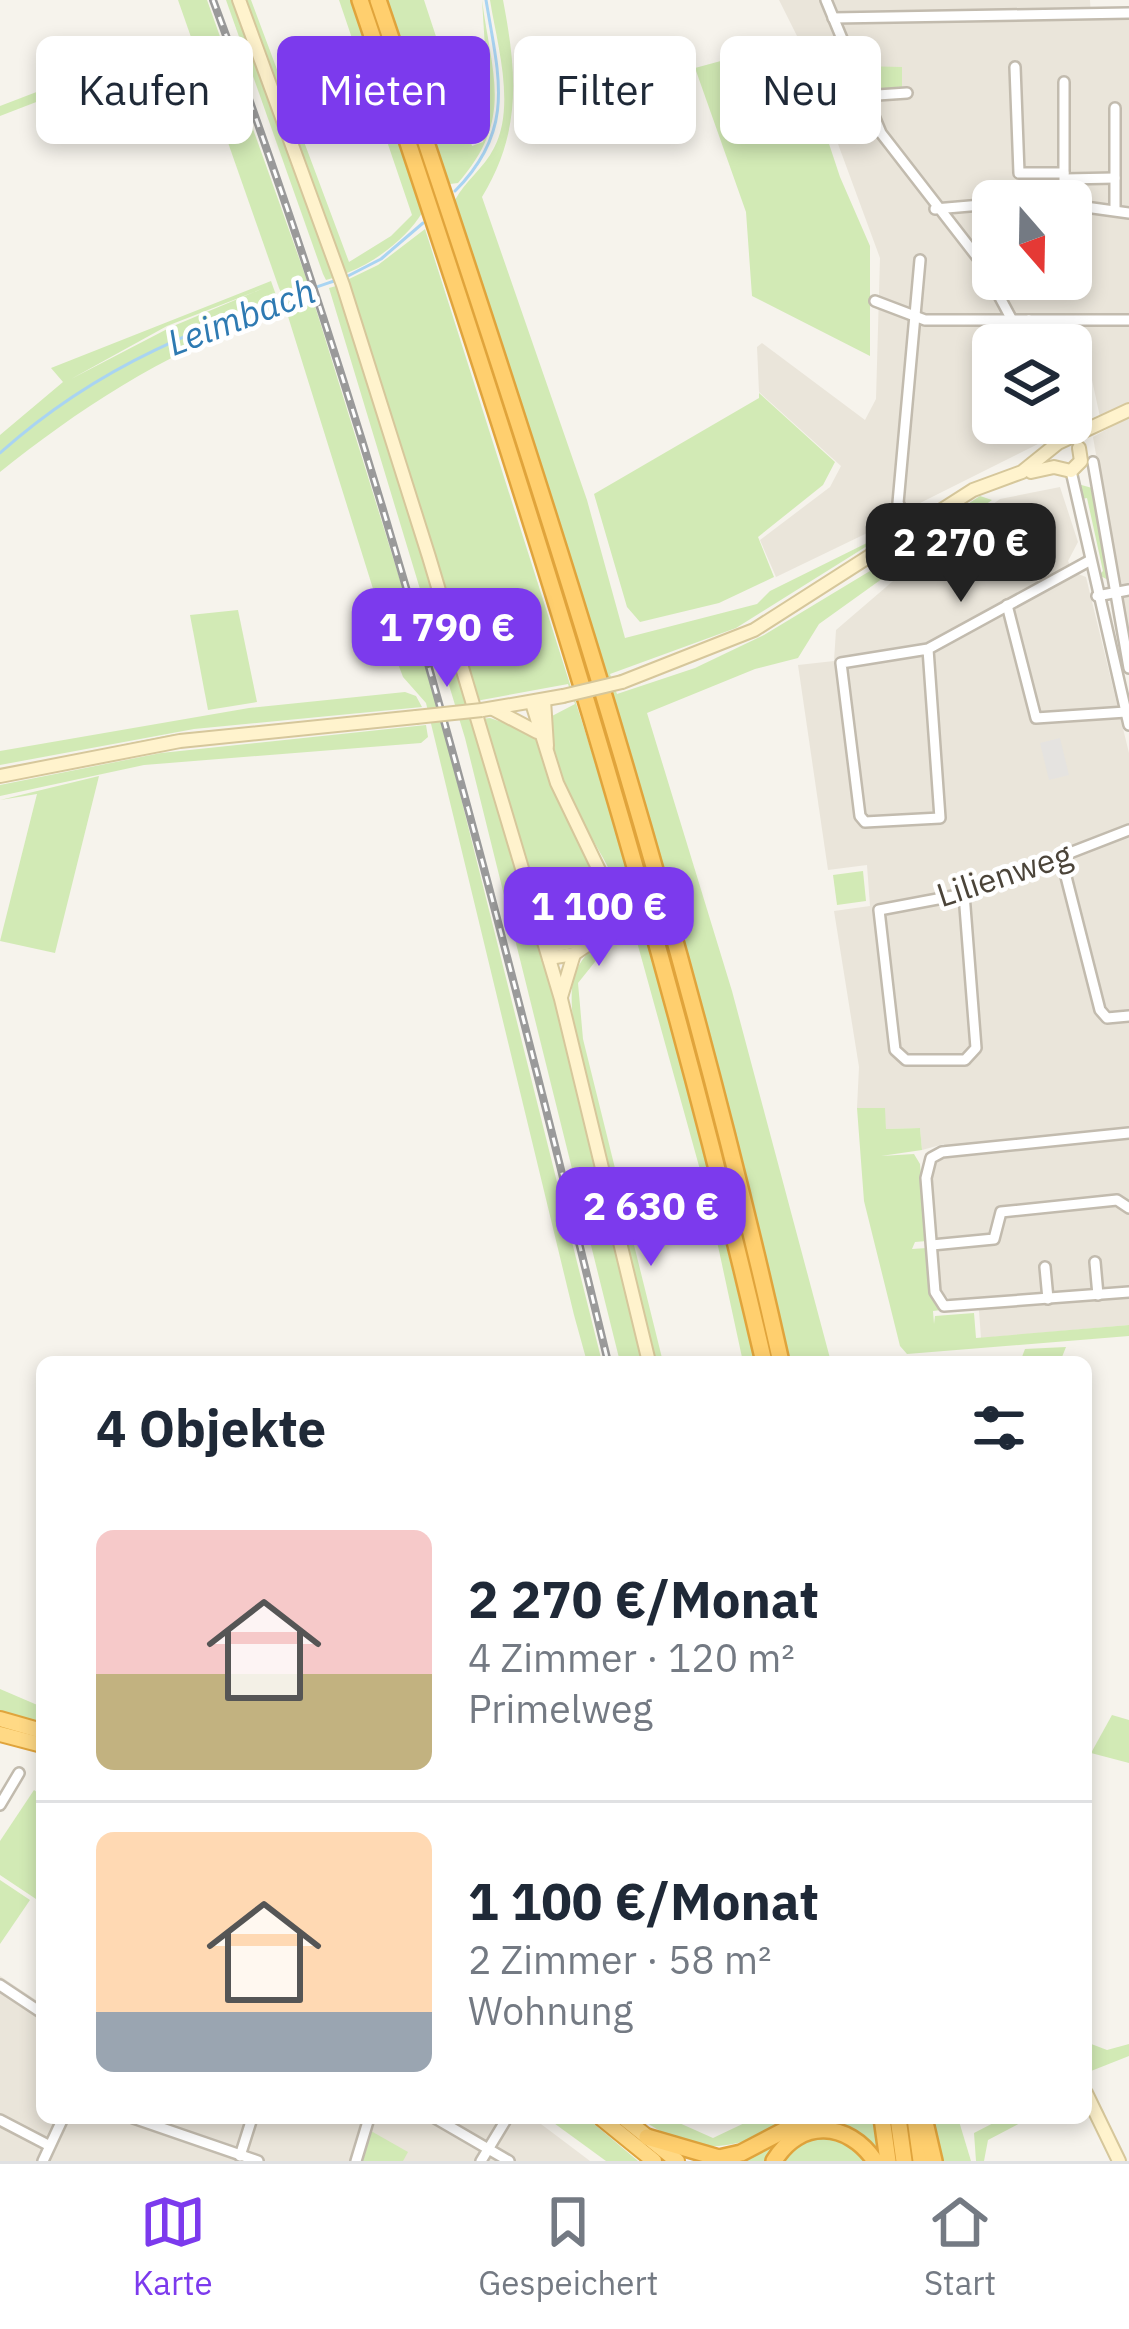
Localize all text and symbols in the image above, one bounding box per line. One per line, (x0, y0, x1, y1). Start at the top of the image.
chip: Kaufen (36, 36, 253, 144)
chip: Mieten (277, 36, 490, 144)
chip: Filter (514, 36, 696, 144)
chip: Neu (720, 36, 881, 144)
north arrow (972, 180, 1092, 300)
map controls (972, 180, 1092, 444)
water label: Leimbach (160, 266, 322, 366)
button: layers (972, 324, 1092, 444)
pin: 2 270 € (850, 503, 1072, 605)
text: 2 270 € (893, 516, 1029, 567)
pin: 1 790 € (336, 588, 558, 690)
text: 1 790 € (379, 601, 515, 652)
street label: Lilienweg (931, 832, 1077, 916)
pin: 1 100 € (488, 867, 710, 969)
text: 1 100 € (531, 880, 667, 931)
pin: 2 630 € (540, 1167, 762, 1269)
text: 2 630 € (583, 1180, 719, 1231)
text: 4 Objekte (96, 1395, 326, 1461)
icon: filters (966, 1395, 1032, 1461)
text: 2 270 €/Monat (468, 1566, 819, 1632)
icon: home (192, 1578, 336, 1722)
text: 4 Zimmer · 120 m² (468, 1632, 795, 1683)
text: Primelweg (468, 1683, 653, 1734)
text: 1 100 €/Monat (468, 1868, 819, 1934)
icon: home (192, 1880, 336, 2024)
text: 2 Zimmer · 58 m² (468, 1934, 771, 1985)
text: Wohnung (468, 1985, 633, 2036)
tab: Karte (133, 2189, 213, 2304)
tab: Gespeichert (478, 2189, 658, 2304)
tab: Start (924, 2189, 996, 2304)

